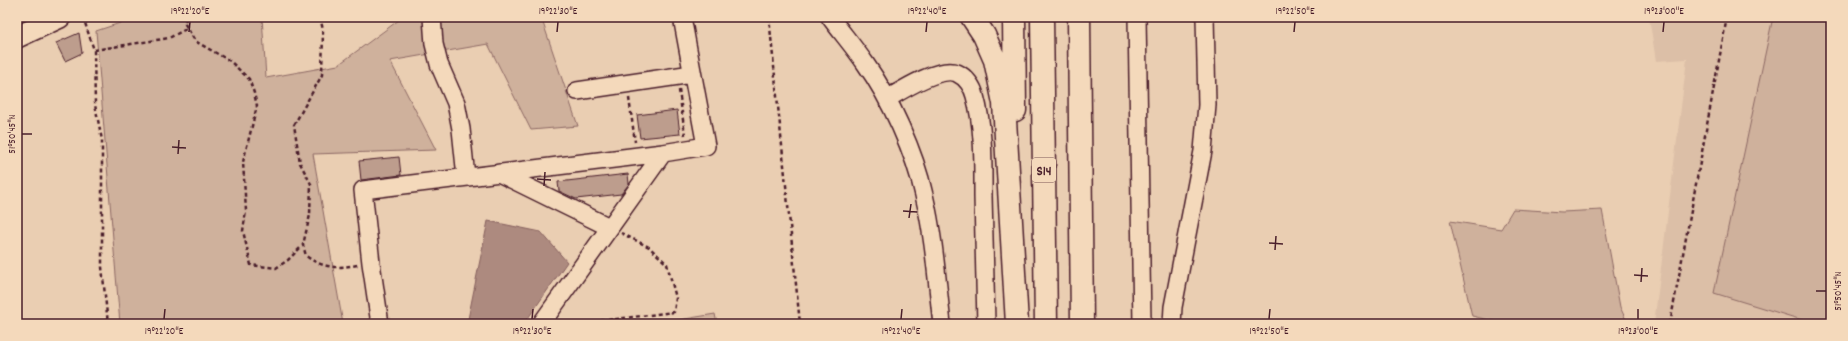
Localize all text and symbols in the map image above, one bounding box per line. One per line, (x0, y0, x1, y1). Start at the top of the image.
text: 19°22'20"E (171, 5, 210, 19)
text: 19°22'30"E (539, 5, 578, 19)
text: 19°22'40"E (908, 5, 947, 19)
text: 19°22'50"E (1276, 5, 1315, 19)
text: 19°23'00"E (1644, 5, 1684, 19)
text: 51°50'45"N (6, 114, 20, 154)
road number: S14 (1032, 158, 1056, 182)
text: 51°50'45"N (1832, 271, 1846, 311)
text: 19°22'20"E (145, 325, 184, 339)
text: 19°22'30"E (513, 325, 552, 339)
text: 19°22'40"E (882, 325, 921, 339)
text: 19°22'50"E (1250, 325, 1289, 339)
text: 19°23'00"E (1618, 325, 1658, 339)

